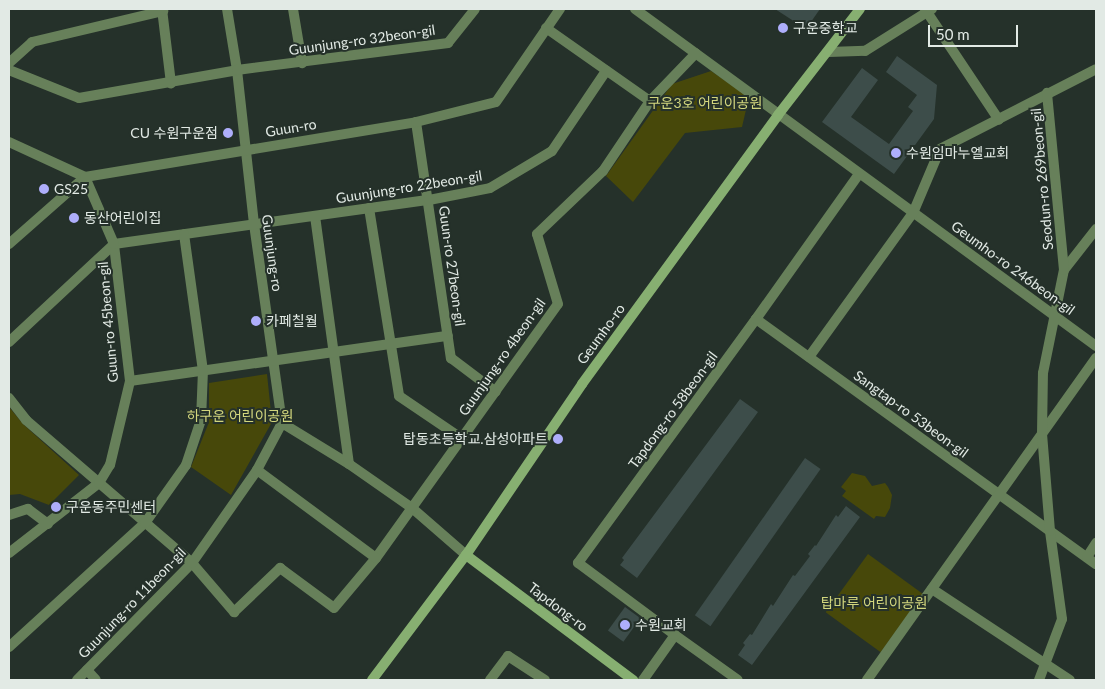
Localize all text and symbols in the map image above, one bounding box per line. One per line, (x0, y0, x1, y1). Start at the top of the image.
scale bar (930, 15, 1020, 47)
place label: 구운중학교 (793, 20, 857, 36)
street label: Guunjung-ro 32beon-gil (288, 21, 436, 59)
marker: 구운중학교 (777, 22, 789, 34)
text: 50 m (936, 25, 970, 43)
park label: 구운3호 어린이공원 (648, 95, 762, 111)
street label: Seodun-ro 269beon-gil (1027, 107, 1057, 251)
street label: Guun-ro (264, 116, 318, 140)
place label: CU 수원구운점 (130, 125, 218, 141)
marker: CU 수원구운점 (222, 127, 234, 139)
place label: 수원임마누엘교회 (906, 145, 1009, 161)
marker: 수원임마누엘교회 (890, 147, 902, 159)
street label: Guunjung-ro 22beon-gil (335, 167, 483, 207)
place label: GS25 (54, 181, 88, 197)
marker: GS25 (38, 183, 50, 195)
street label: Guun-ro 27beon-gil (435, 205, 469, 327)
place label: 동산어린이집 (84, 210, 161, 226)
marker: 동산어린이집 (68, 212, 80, 224)
street label: Guunjung-ro (258, 213, 286, 293)
street label: Geumho-ro 246beon-gil (948, 218, 1078, 318)
street label: Guun-ro 45beon-gil (94, 261, 122, 383)
street label: Guunjung-ro 4beon-gil (455, 295, 549, 419)
street label: Geumho-ro (573, 301, 629, 367)
place label: 카페칠월 (266, 313, 318, 329)
marker: 카페칠월 (250, 315, 262, 327)
street label: Tapdong-ro 58beon-gil (625, 348, 721, 472)
street label: Sangtap-ro 53beon-gil (851, 367, 971, 461)
park label: 하구운 어린이공원 (187, 408, 293, 424)
place label: 탑동초등학교.삼성아파트 (403, 431, 548, 447)
marker: 탑동초등학교.삼성아파트 (552, 433, 564, 445)
place label: 구운동주민센터 (66, 499, 156, 515)
marker: 구운동주민센터 (50, 501, 62, 513)
street label: Guunjung-ro 11beon-gil (75, 544, 189, 662)
street label: Tapdong-ro (525, 579, 591, 635)
park label: 탑마루 어린이공원 (821, 595, 927, 611)
place label: 수원교회 (635, 617, 687, 633)
marker: 수원교회 (619, 619, 631, 631)

